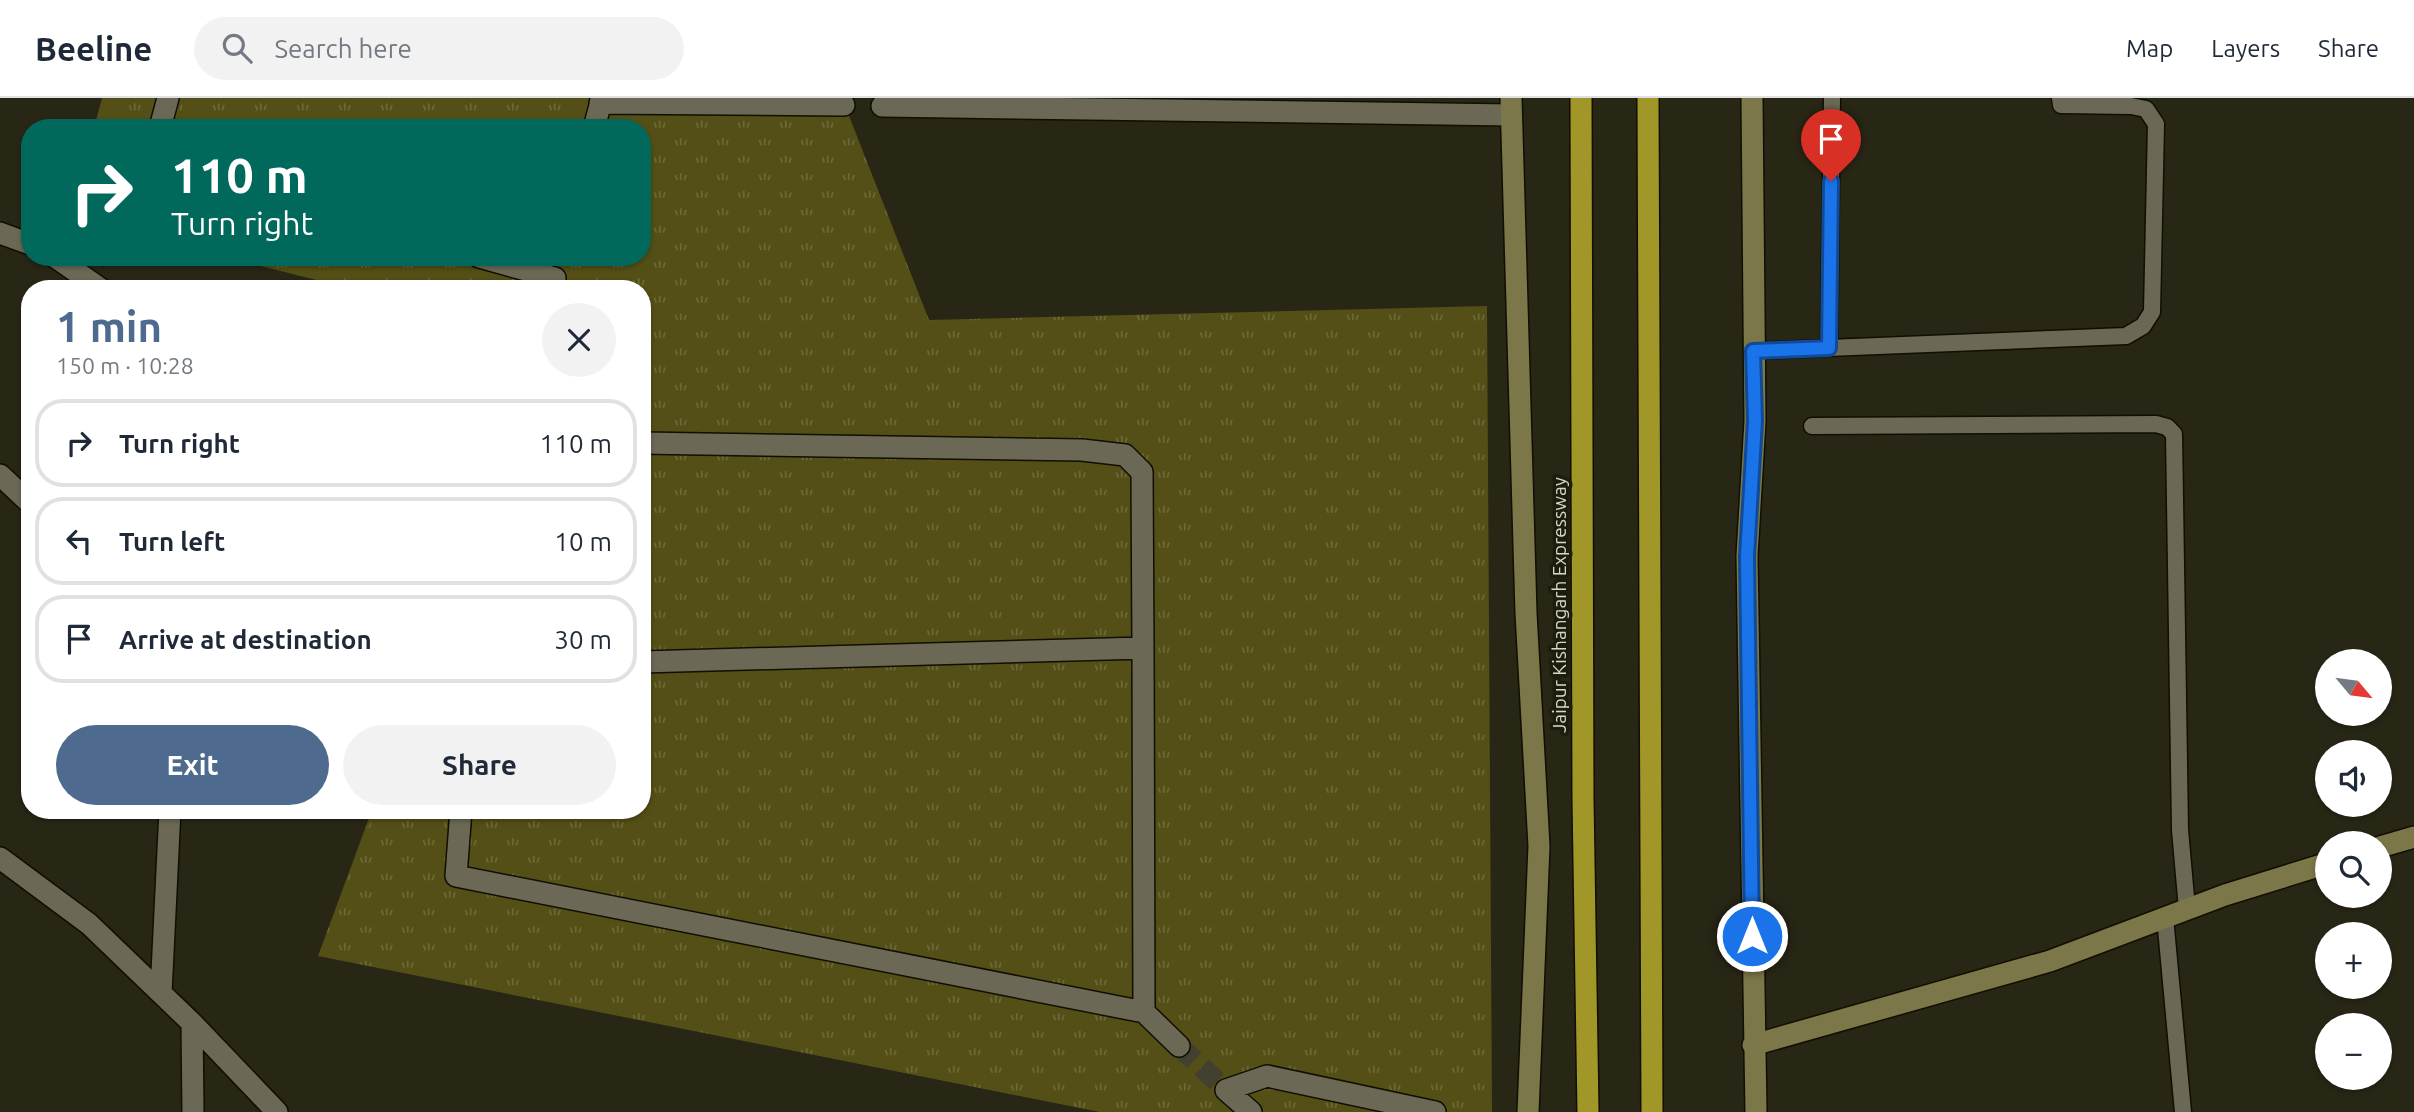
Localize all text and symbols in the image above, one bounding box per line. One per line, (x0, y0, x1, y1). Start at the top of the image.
search box (194, 17, 684, 80)
icon: search (218, 29, 256, 67)
text: Beeline (35, 30, 152, 67)
text: Search here (274, 34, 412, 63)
text: Map (2126, 35, 2173, 62)
text: Layers (2211, 35, 2280, 62)
text: Share (2318, 35, 2379, 62)
pin (1801, 109, 1861, 181)
icon: arrive (1812, 120, 1850, 158)
icon: right (56, 147, 147, 238)
text: 110 m (171, 147, 308, 202)
text: Turn right (171, 205, 313, 241)
text: 1 min (56, 303, 162, 350)
button: close (542, 303, 616, 377)
text: 150 m · 10:28 (56, 353, 194, 378)
icon: right (60, 424, 98, 462)
text: Turn right (119, 429, 240, 458)
text: 110 m (540, 429, 612, 458)
street label: Jaipur Kishangarh Expressway (1548, 477, 1570, 733)
icon: left (60, 522, 98, 560)
text: Turn left (119, 527, 225, 556)
text: 10 m (554, 527, 612, 556)
icon: arrive (60, 620, 98, 658)
text: Arrive at destination (119, 625, 372, 654)
text: 30 m (554, 625, 612, 654)
north arrow (2315, 649, 2392, 726)
map controls (2315, 649, 2392, 1090)
button: Exit (56, 725, 329, 805)
button: Share (343, 725, 616, 805)
button: sound (2315, 740, 2392, 817)
button: search (2315, 831, 2392, 908)
position arrow (1715, 899, 1789, 973)
button: + (2315, 922, 2392, 999)
button: − (2315, 1013, 2392, 1090)

